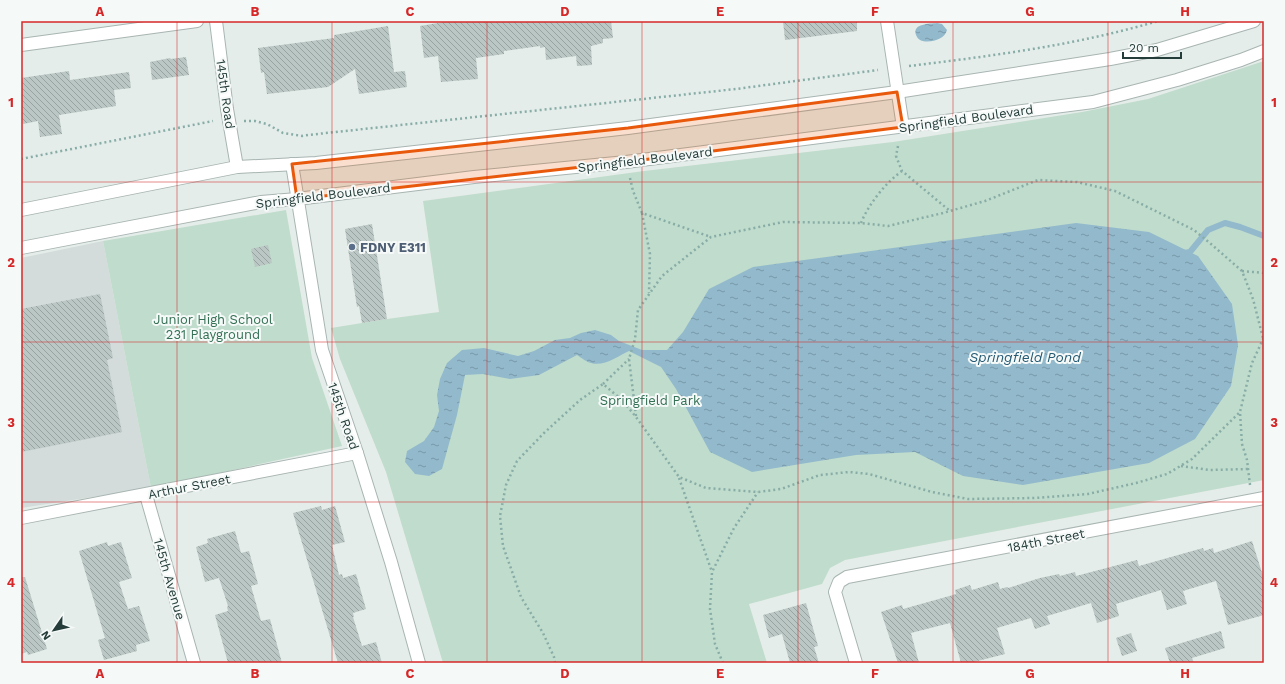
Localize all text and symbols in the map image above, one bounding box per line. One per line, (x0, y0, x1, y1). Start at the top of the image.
text: A (96, 4, 105, 19)
text: B (251, 4, 260, 19)
text: C (406, 4, 415, 19)
text: D (560, 4, 570, 19)
text: E (716, 4, 724, 19)
text: F (871, 4, 879, 19)
text: G (1025, 4, 1035, 19)
text: H (1180, 4, 1190, 19)
scale bar (1123, 34, 1181, 60)
text: 20 m (1129, 41, 1159, 55)
street label: 145th Road (213, 58, 238, 130)
text: 1 (8, 95, 14, 110)
text: 1 (1271, 95, 1277, 110)
street label: Springfield Boulevard (898, 102, 1034, 135)
street label: Springfield Boulevard (577, 144, 713, 175)
street label: Springfield Boulevard (255, 180, 391, 211)
place label: FDNY E311 (360, 240, 426, 255)
marker: FDNY E311 (347, 242, 357, 252)
text: 2 (7, 255, 15, 270)
text: 2 (1270, 255, 1278, 270)
park label: Junior High School 231 Playground (153, 312, 273, 342)
water label: Springfield Pond (969, 349, 1081, 365)
street label: 145th Road (325, 381, 362, 452)
park label: Springfield Park (600, 393, 701, 408)
text: 3 (7, 415, 15, 430)
text: 3 (1270, 415, 1278, 430)
street label: Arthur Street (147, 471, 232, 502)
street label: 184th Street (1006, 526, 1086, 555)
street label: 145th Avenue (151, 537, 188, 622)
text: 4 (7, 575, 16, 590)
text: 4 (1270, 575, 1279, 590)
north arrow (34, 610, 74, 650)
text: N (38, 628, 54, 642)
text: A (96, 666, 105, 681)
text: B (251, 666, 260, 681)
text: C (406, 666, 415, 681)
text: D (560, 666, 570, 681)
text: E (716, 666, 724, 681)
text: F (871, 666, 879, 681)
text: G (1025, 666, 1035, 681)
text: H (1180, 666, 1190, 681)

